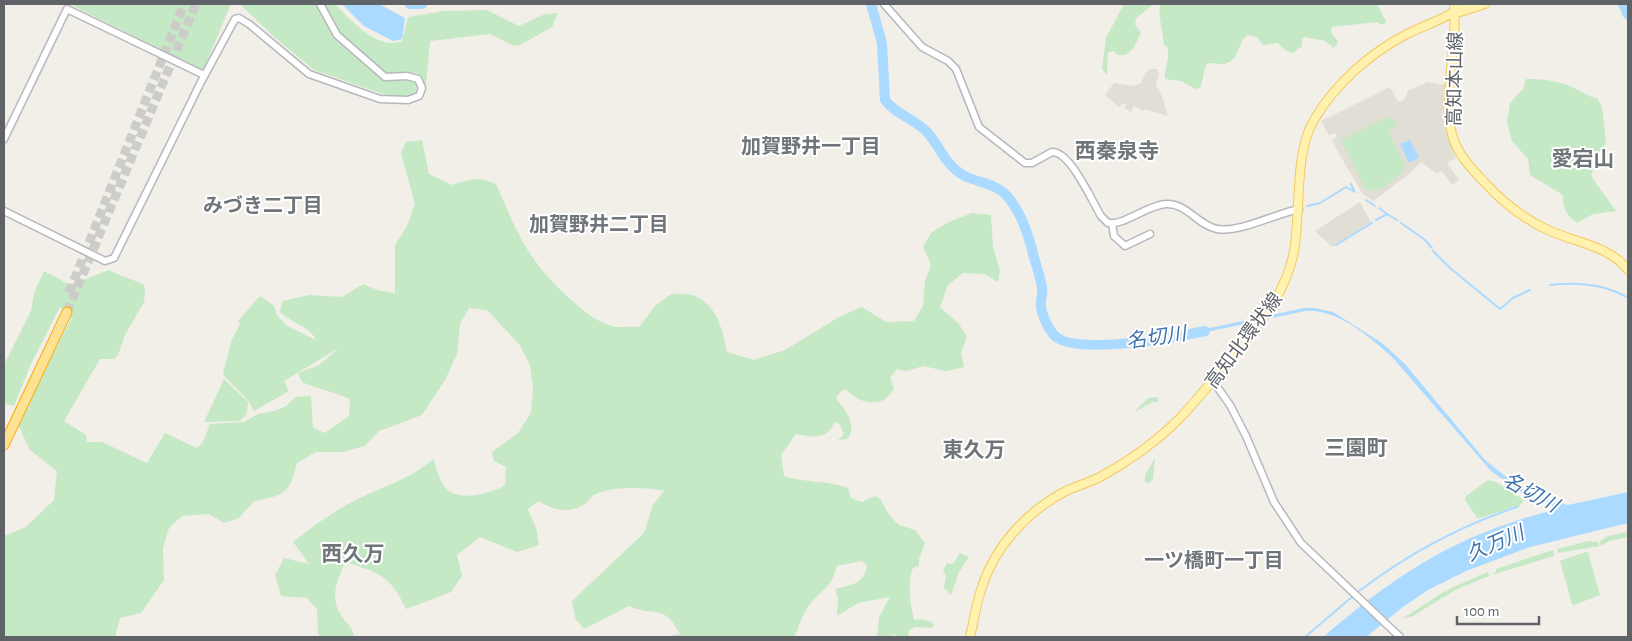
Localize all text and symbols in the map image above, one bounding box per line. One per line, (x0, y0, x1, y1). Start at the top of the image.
street label: 高知本山線 (1444, 31, 1466, 127)
district label: 加賀野井一丁目 (741, 135, 881, 157)
district label: 西秦泉寺 (1075, 140, 1159, 162)
district label: 愛宕山 (1552, 147, 1615, 170)
district label: みづき二丁目 (203, 195, 323, 216)
district label: 加賀野井二丁目 (529, 213, 669, 235)
street label: 高知北環状線 (1202, 289, 1286, 392)
water label: 名切川 (1125, 323, 1189, 352)
district label: 三園町 (1325, 438, 1388, 459)
district label: 東久万 (943, 439, 1006, 461)
water label: 名切川 (1499, 469, 1564, 517)
water label: 久万川 (1463, 521, 1529, 565)
district label: 西久万 (322, 543, 385, 565)
district label: 一ツ橋町一丁目 (1144, 550, 1284, 571)
scale bar (1457, 594, 1540, 626)
text: 100 m (1464, 604, 1499, 619)

